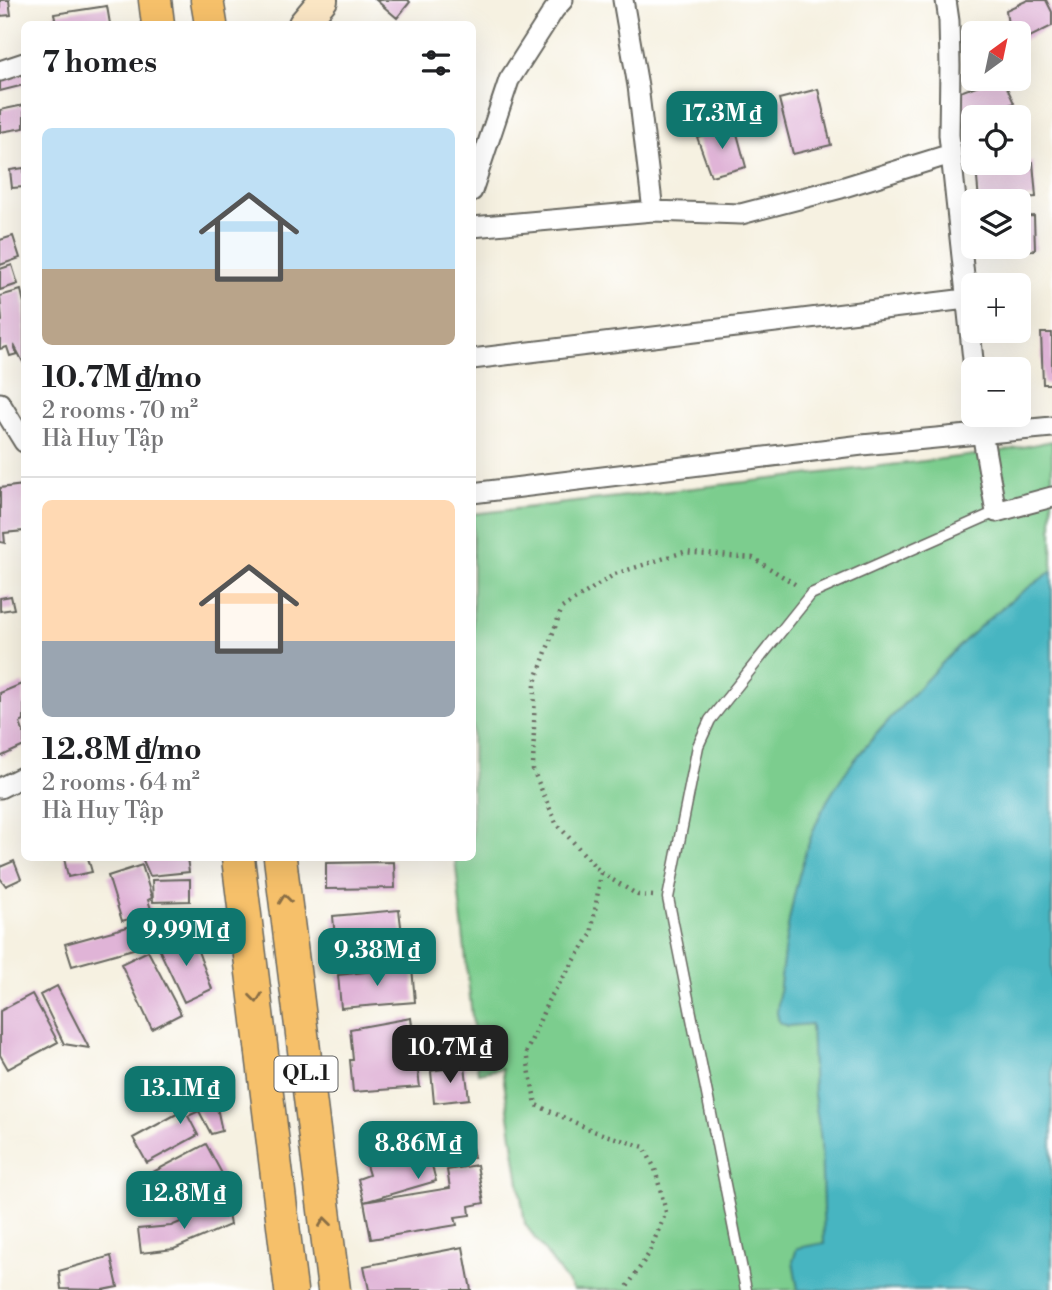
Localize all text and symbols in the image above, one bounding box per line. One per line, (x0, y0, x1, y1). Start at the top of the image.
north arrow (961, 21, 1031, 91)
map controls (961, 21, 1031, 427)
text: 7 homes (42, 44, 157, 82)
icon: filters (417, 44, 455, 82)
pin: 17.3M ₫ (657, 92, 787, 151)
text: 17.3M ₫ (682, 100, 762, 128)
button: locate (961, 105, 1031, 175)
icon: home (186, 174, 312, 300)
button: layers (961, 189, 1031, 259)
button: + (961, 273, 1031, 343)
button: − (961, 357, 1031, 427)
text: 10.7M ₫/mo (42, 359, 202, 397)
text: 2 rooms · 70 m² (42, 397, 198, 425)
text: Hà Huy Tập (42, 425, 164, 453)
icon: home (186, 546, 312, 672)
text: 12.8M ₫/mo (42, 731, 202, 769)
text: 2 rooms · 64 m² (42, 769, 200, 797)
text: Hà Huy Tập (42, 797, 164, 825)
one-way arrow (277, 894, 292, 905)
pin: 9.99M ₫ (121, 908, 251, 968)
text: 9.99M ₫ (143, 917, 229, 945)
pin: 9.38M ₫ (312, 928, 442, 988)
text: 9.38M ₫ (334, 937, 420, 965)
one-way arrow (248, 992, 263, 1004)
pin: 10.7M ₫ (385, 1026, 515, 1085)
text: 10.7M ₫ (408, 1034, 492, 1062)
road number: QL.1 (274, 1056, 338, 1092)
pin: 13.1M ₫ (115, 1066, 245, 1126)
text: 13.1M ₫ (140, 1075, 220, 1103)
pin: 8.86M ₫ (353, 1122, 483, 1181)
text: 8.86M ₫ (375, 1130, 461, 1158)
pin: 12.8M ₫ (119, 1172, 249, 1231)
text: 12.8M ₫ (142, 1180, 226, 1208)
one-way arrow (318, 1216, 333, 1228)

